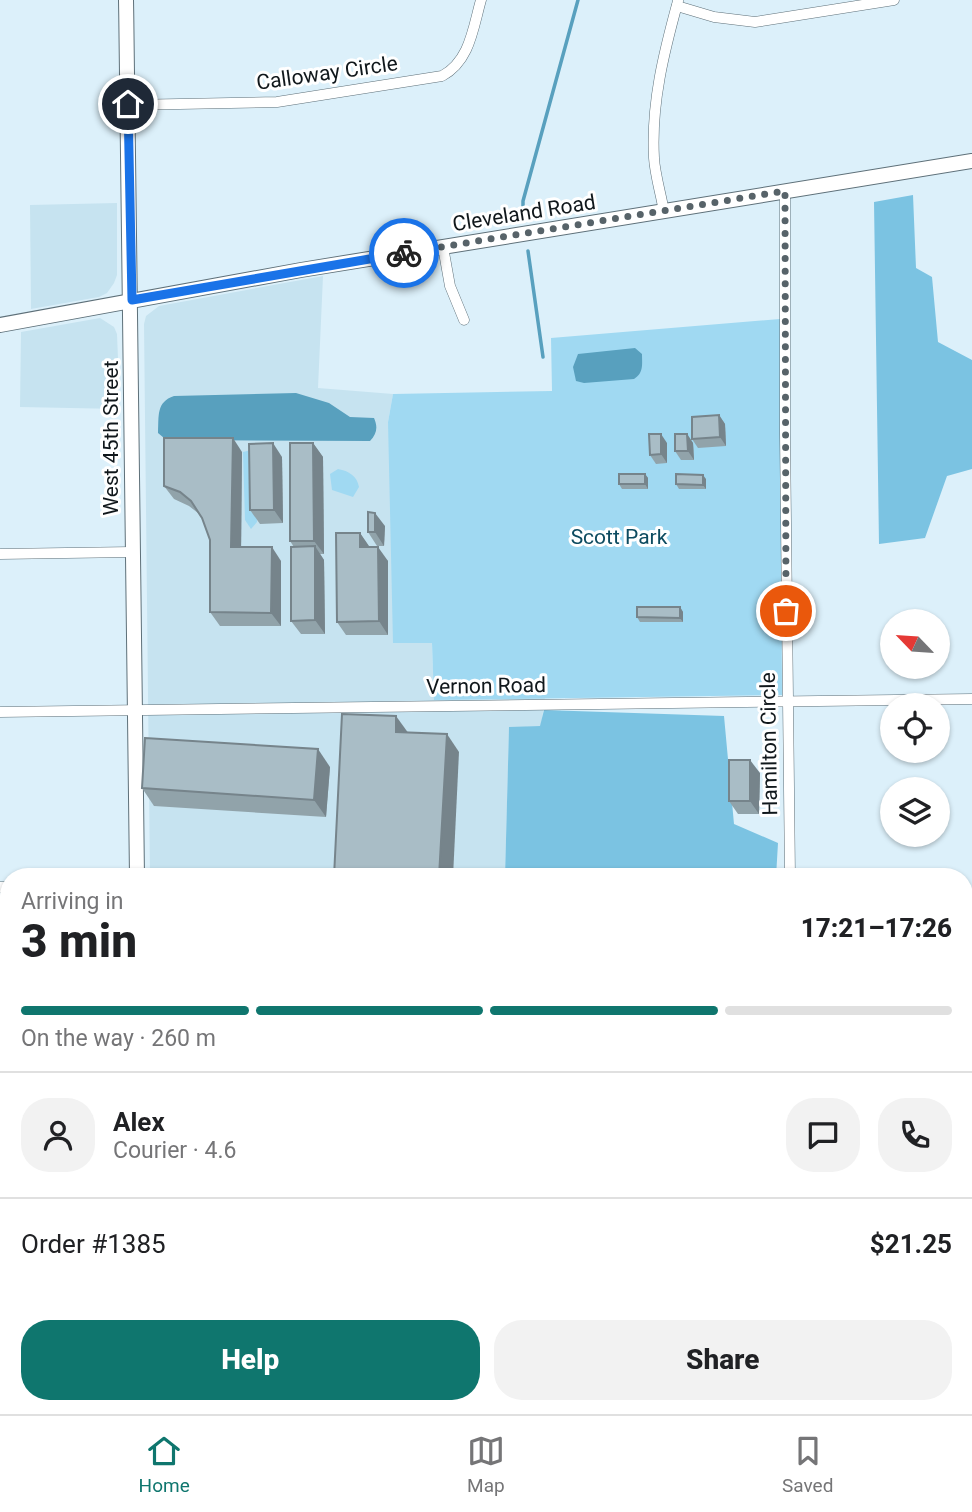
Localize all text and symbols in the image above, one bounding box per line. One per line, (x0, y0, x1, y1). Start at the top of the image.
street label: Calloway Circle (255, 51, 399, 95)
pin (98, 74, 158, 134)
icon: home (109, 85, 147, 123)
street label: Cleveland Road (451, 190, 597, 236)
courier (369, 218, 439, 288)
icon: bike (385, 234, 423, 272)
street label: West 45th Street (99, 360, 123, 516)
park label: Scott Park (571, 525, 668, 549)
pin (756, 581, 816, 641)
icon: bag (767, 592, 805, 630)
north arrow (880, 609, 950, 679)
map controls (880, 609, 950, 847)
street label: Hamilton Circle (756, 672, 782, 816)
street label: Vernon Road (426, 673, 546, 699)
button: locate (880, 693, 950, 763)
button: layers (880, 777, 950, 847)
text: Arriving in (21, 888, 124, 915)
text: 17:21–17:26 (801, 913, 952, 943)
text: 3 min (21, 914, 137, 968)
text: On the way · 260 m (21, 1025, 216, 1052)
button: person (21, 1098, 95, 1172)
button: chat (786, 1098, 860, 1172)
button: phone (878, 1098, 952, 1172)
text: Alex (113, 1107, 165, 1137)
text: Courier · 4.6 (113, 1137, 236, 1164)
text: Order #1385 (21, 1229, 166, 1259)
text: $21.25 (870, 1229, 952, 1259)
button: Help (21, 1320, 480, 1400)
button: Share (494, 1320, 952, 1400)
tab: Home (139, 1432, 190, 1497)
tab: Map (467, 1432, 505, 1497)
tab: Saved (782, 1432, 833, 1497)

